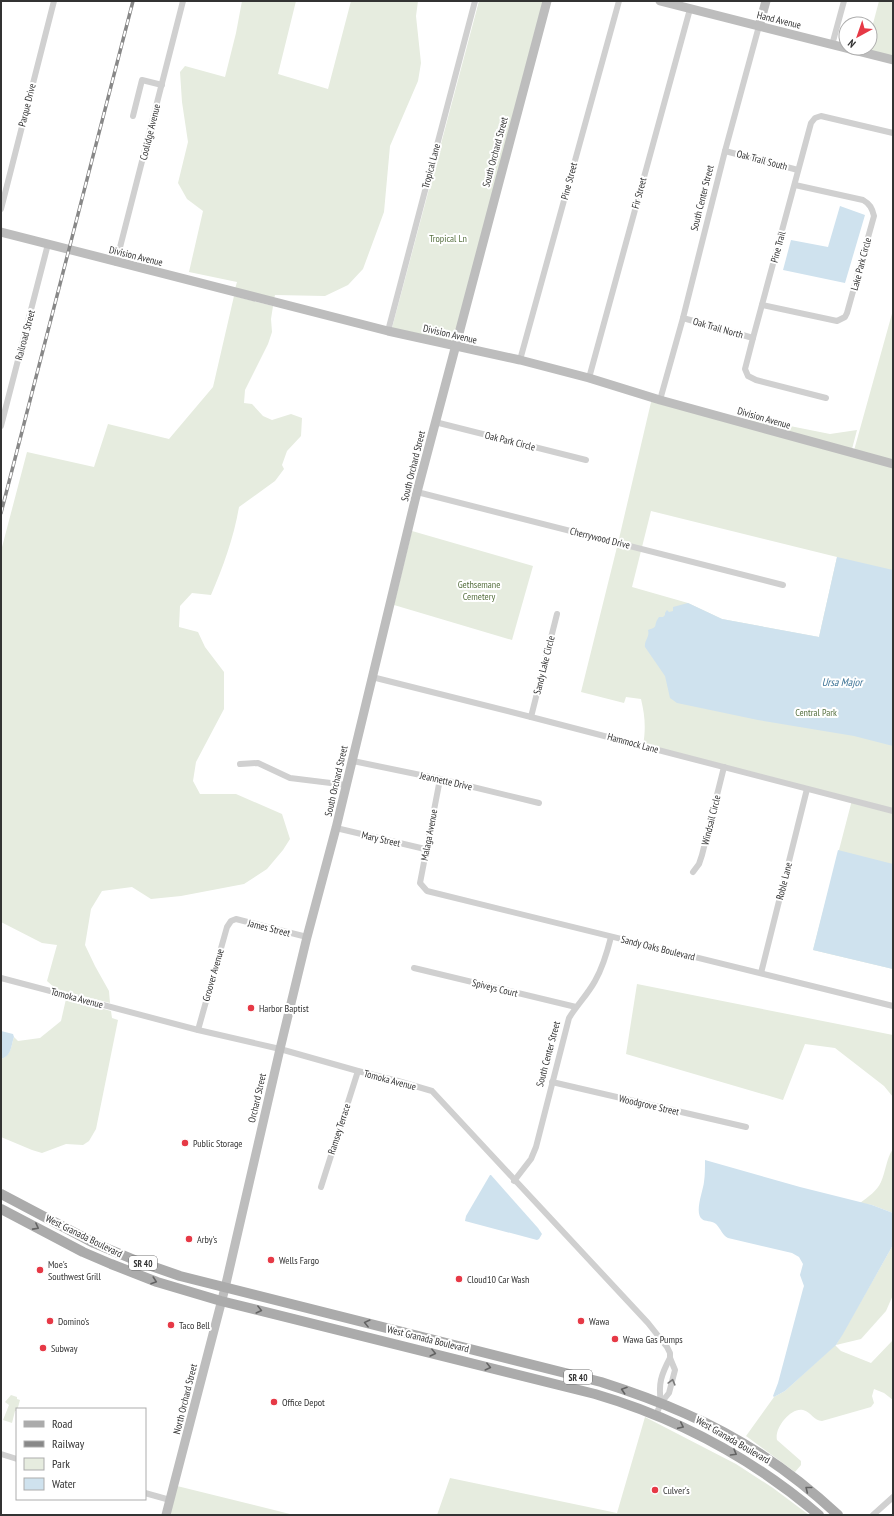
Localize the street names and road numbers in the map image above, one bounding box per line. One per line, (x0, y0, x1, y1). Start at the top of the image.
street label: Hand Avenue (755, 8, 803, 32)
street label: Parque Drive (15, 82, 39, 128)
street label: Coolidge Avenue (137, 103, 163, 161)
street label: South Orchard Street (479, 115, 511, 189)
street label: Tropical Lane (419, 142, 443, 190)
street label: Oak Trail South (735, 147, 789, 173)
street label: Pine Street (558, 161, 580, 201)
street label: South Center Street (688, 163, 717, 232)
street label: Fir Street (629, 176, 649, 210)
street label: Pine Trail (768, 229, 789, 264)
street label: Lake Park Circle (848, 236, 874, 292)
street label: Division Avenue (108, 243, 164, 269)
street label: Railroad Street (12, 308, 38, 362)
street label: Oak Trail North (691, 315, 745, 341)
street label: Division Avenue (422, 321, 478, 347)
street label: Division Avenue (736, 404, 792, 432)
street label: Oak Park Circle (483, 428, 537, 454)
street label: South Orchard Street (398, 429, 428, 503)
street label: Cherrywood Drive (569, 524, 631, 552)
street label: Sandy Lake Circle (530, 634, 558, 696)
street label: Hammock Lane (606, 730, 660, 756)
street label: South Orchard Street (322, 744, 351, 818)
street label: Jeannette Drive (418, 768, 473, 793)
street label: Windsail Circle (699, 794, 723, 846)
street label: Malaga Avenue (418, 808, 440, 862)
street label: Mary Street (360, 828, 402, 850)
street label: Roble Lane (773, 861, 795, 901)
street label: James Street (245, 916, 292, 940)
street label: Sandy Oaks Boulevard (620, 932, 696, 964)
street label: Groover Avenue (199, 947, 227, 1003)
street label: Spiveys Court (471, 976, 519, 1000)
street label: Tomoka Avenue (49, 985, 105, 1011)
street label: South Center Street (533, 1020, 563, 1088)
street label: Tomoka Avenue (362, 1067, 418, 1093)
street label: Orchard Street (245, 1072, 269, 1124)
street label: Woodgrove Street (618, 1092, 681, 1118)
street label: Ramsey Terrace (325, 1102, 353, 1156)
street label: West Granada Boulevard (43, 1212, 125, 1260)
road number: SR 40 (129, 1256, 157, 1270)
street label: West Granada Boulevard (386, 1323, 470, 1355)
street label: North Orchard Street (170, 1362, 200, 1436)
road number: SR 40 (564, 1370, 592, 1384)
street label: West Granada Boulevard (693, 1413, 773, 1467)

